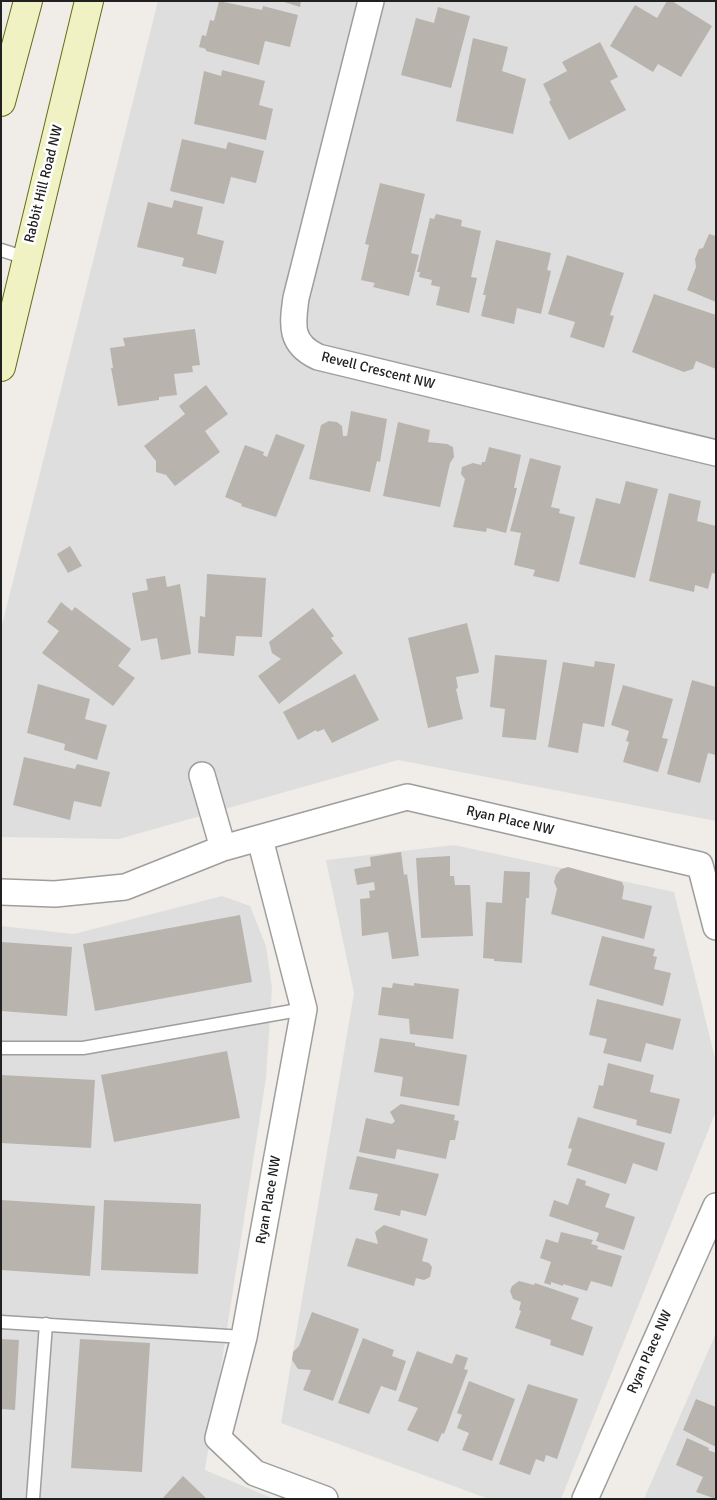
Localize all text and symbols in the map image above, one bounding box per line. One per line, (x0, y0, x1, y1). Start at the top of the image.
street label: Rabbit Hill Road NW (21, 123, 67, 245)
street label: Revell Crescent NW (319, 349, 437, 393)
street label: Ryan Place NW (464, 803, 556, 839)
street label: Ryan Place NW (253, 1154, 285, 1246)
street label: Ryan Place NW (624, 1308, 676, 1396)

